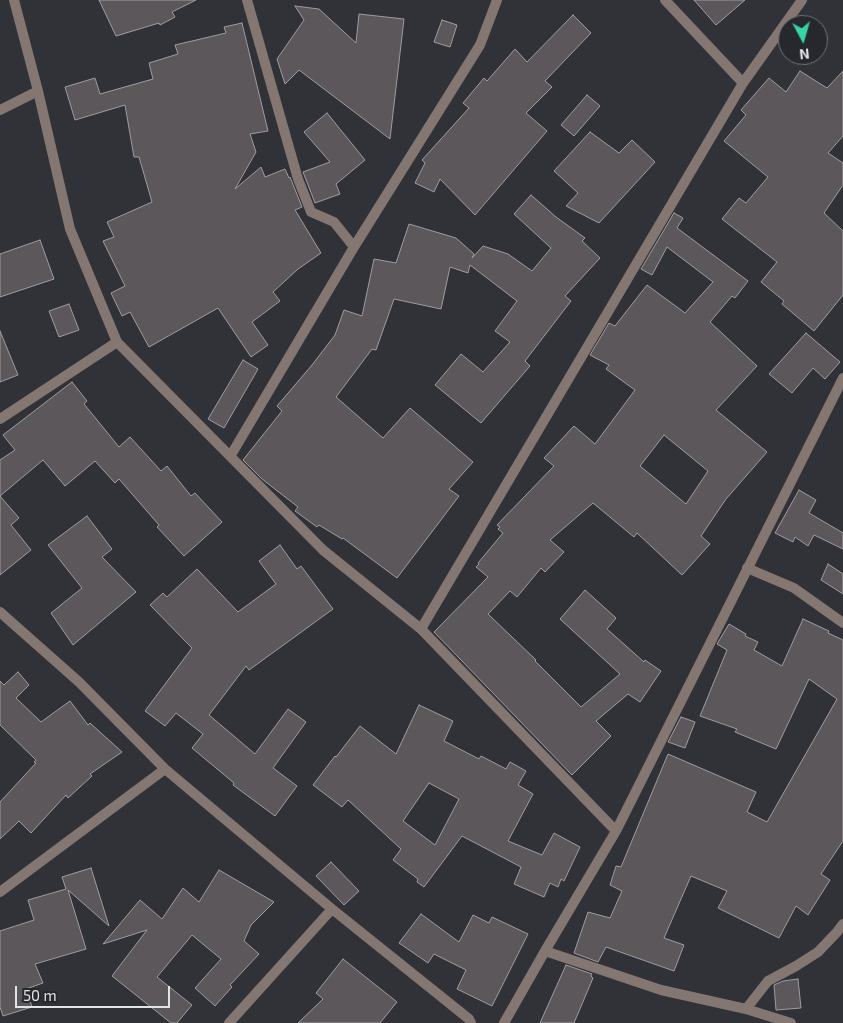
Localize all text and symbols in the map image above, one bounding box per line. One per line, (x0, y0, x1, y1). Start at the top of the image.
north arrow (778, 15, 828, 65)
text: N (799, 45, 810, 63)
scale bar (18, 976, 172, 1008)
text: 50 m (23, 986, 57, 1004)

